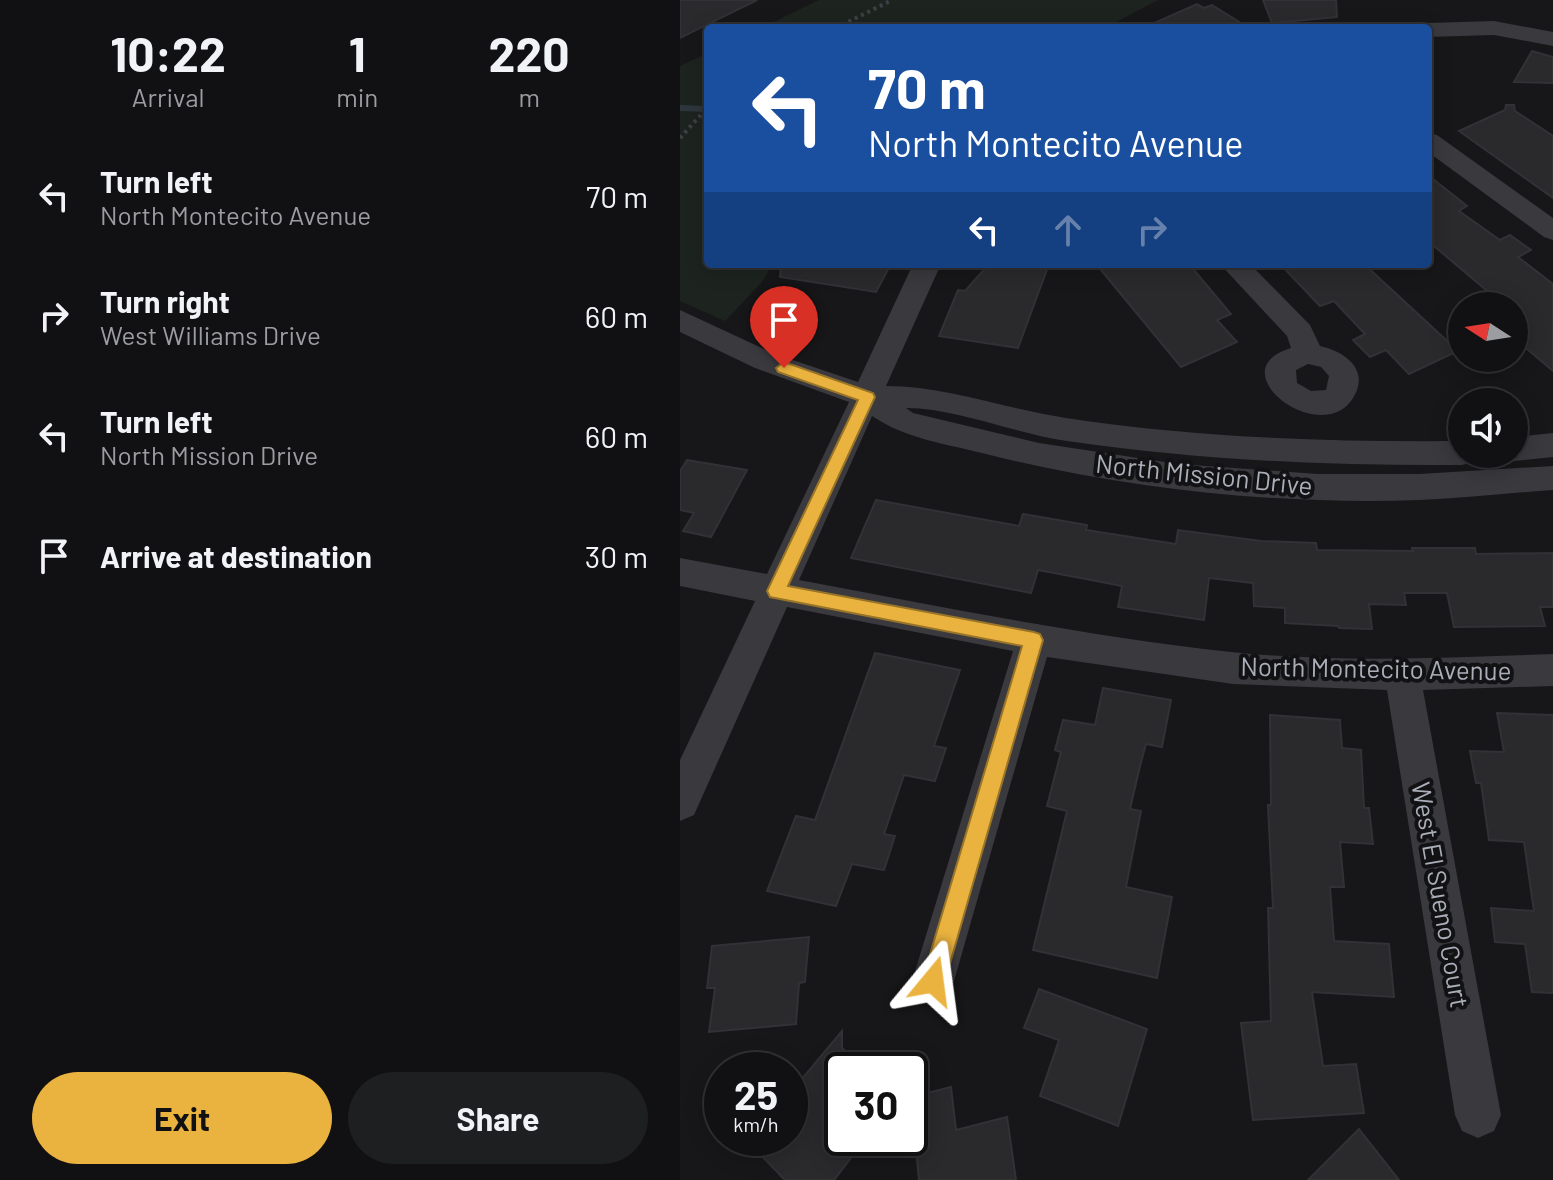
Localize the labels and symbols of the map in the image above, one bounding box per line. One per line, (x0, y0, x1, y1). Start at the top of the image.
pin (750, 286, 818, 368)
north arrow (1448, 292, 1528, 372)
street label: North Mission Drive (1094, 447, 1314, 500)
street label: North Montecito Avenue (1240, 650, 1512, 685)
street label: West El Sueno Court (1406, 779, 1477, 1010)
position arrow (891, 939, 975, 1023)
speed limit sign: 30 (824, 1052, 928, 1156)

